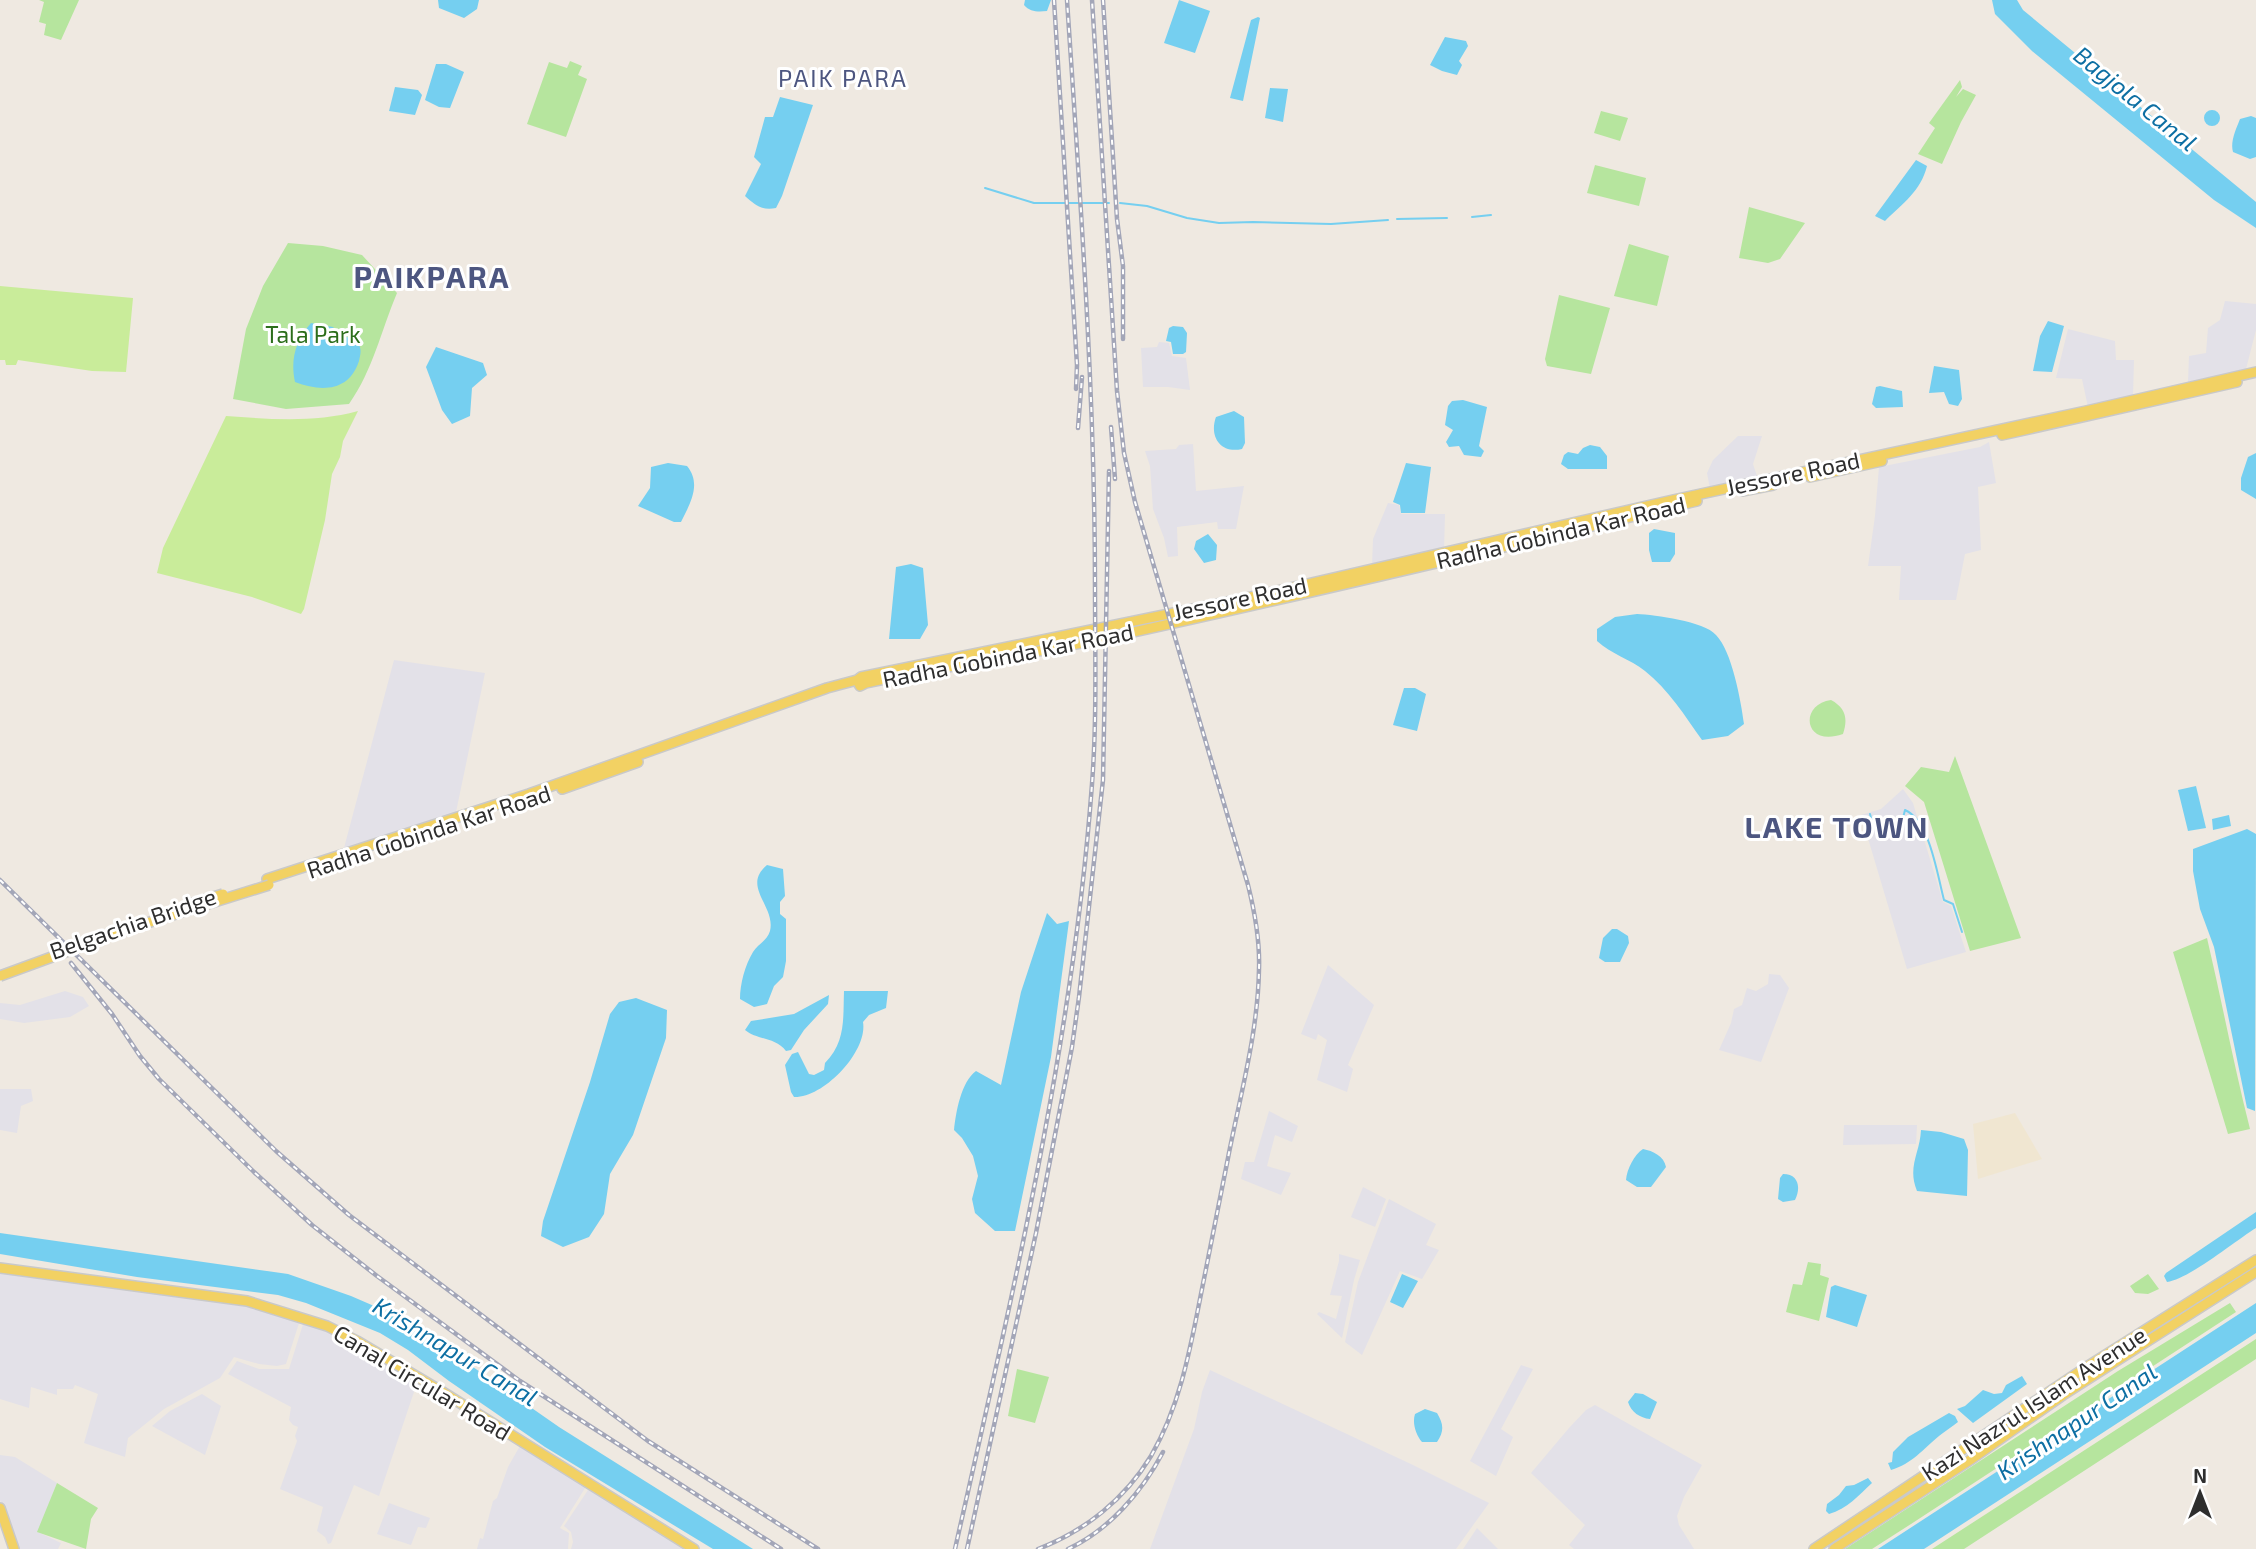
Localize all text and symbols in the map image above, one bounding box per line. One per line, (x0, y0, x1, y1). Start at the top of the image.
water label: Bagjola Canal (2069, 39, 2203, 156)
district label: PAIK PARA (778, 63, 908, 92)
district label: PAIKPARA (353, 258, 511, 294)
park label: Tala Park (265, 320, 361, 348)
street label: Jessore Road (1723, 445, 1862, 501)
street label: Radha Gobinda Kar Road (1433, 490, 1688, 574)
street label: Jessore Road (1170, 570, 1309, 626)
street label: Radha Gobinda Kar Road (880, 617, 1136, 693)
street label: Radha Gobinda Kar Road (303, 778, 554, 884)
district label: LAKE TOWN (1745, 808, 1929, 844)
street label: Belgachia Bridge (46, 881, 220, 965)
water label: Krishnapur Canal (368, 1290, 543, 1411)
street label: Canal Circular Road (329, 1318, 516, 1446)
street label: Kazi Nazrul Islam Avenue (1916, 1320, 2151, 1486)
water label: Krishnapur Canal (1991, 1356, 2162, 1485)
north arrow (2165, 1458, 2235, 1528)
text: N (2193, 1464, 2207, 1487)

